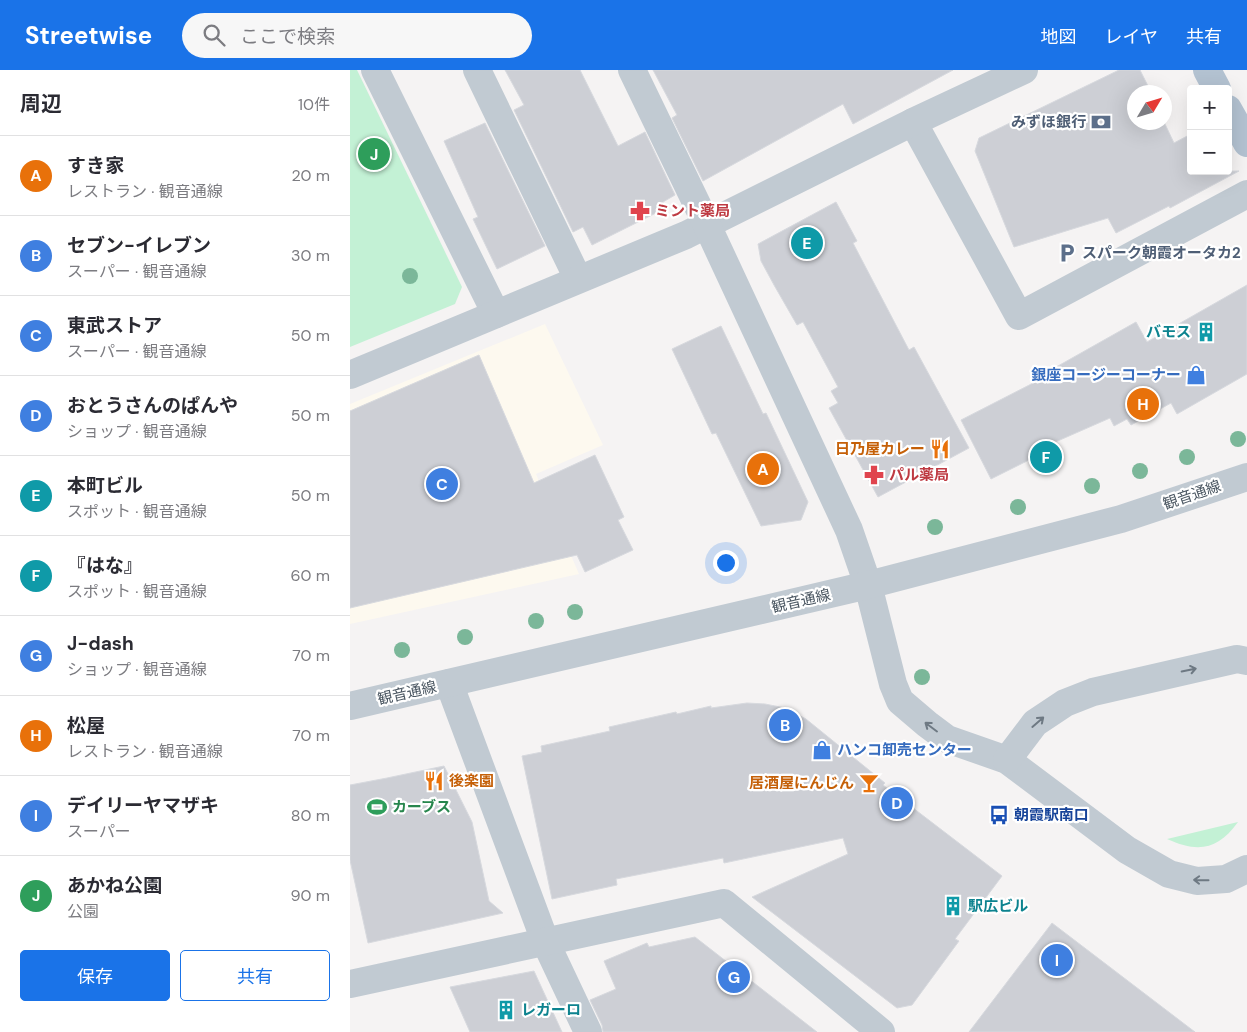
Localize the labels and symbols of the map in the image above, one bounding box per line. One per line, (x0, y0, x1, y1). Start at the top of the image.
north arrow (1127, 85, 1172, 130)
bank icon: みずほ銀行 (1090, 111, 1112, 133)
place label: みずほ銀行 (1011, 112, 1086, 132)
pin: J (358, 135, 390, 173)
pharmacy icon: ミント薬局 (629, 200, 651, 222)
place label: ミント薬局 (655, 201, 730, 221)
pin: E (791, 224, 823, 262)
parking icon: スパーク朝霞オータカ2 (1056, 242, 1078, 264)
place label: スパーク朝霞オータカ2 (1082, 243, 1241, 263)
building icon: バモス (1195, 321, 1217, 343)
place label: バモス (1146, 322, 1191, 342)
shop icon: 銀座コージーコーナー (1185, 364, 1207, 386)
place label: 銀座コージーコーナー (1031, 365, 1181, 385)
pin: H (1127, 385, 1159, 423)
restaurant icon: 日乃屋カレー (929, 438, 951, 460)
pin: F (1030, 438, 1062, 476)
place label: 日乃屋カレー (835, 439, 925, 459)
pin: A (747, 450, 779, 488)
pharmacy icon: パル薬局 (863, 464, 885, 486)
pin: C (426, 465, 458, 503)
place label: パル薬局 (889, 465, 949, 485)
street label: 観音通線 (1160, 476, 1224, 514)
your location (713, 550, 739, 576)
street label: 観音通線 (770, 585, 832, 617)
one-way arrow (1181, 665, 1197, 674)
street label: 観音通線 (376, 677, 438, 709)
pin: B (769, 706, 801, 744)
one-way arrow (1031, 717, 1044, 728)
one-way arrow (924, 722, 938, 732)
shop icon: ハンコ卸売センター (811, 739, 833, 761)
place label: ハンコ卸売センター (837, 740, 972, 760)
restaurant icon: 後楽園 (423, 770, 445, 792)
place label: 後楽園 (449, 771, 494, 791)
bar icon: 居酒屋にんじん (858, 772, 880, 794)
place label: 居酒屋にんじん (749, 773, 854, 793)
pin: D (881, 784, 913, 822)
sports icon: カーブス (366, 796, 388, 818)
place label: カーブス (392, 797, 451, 817)
bus stop icon: 朝霞駅南口 (988, 804, 1010, 826)
place label: 朝霞駅南口 (1014, 805, 1089, 825)
one-way arrow (1193, 876, 1209, 885)
building icon: 駅広ビル (942, 895, 964, 917)
place label: 駅広ビル (968, 896, 1028, 916)
pin: I (1041, 941, 1073, 979)
pin: G (718, 958, 750, 996)
building icon: レガーロ (495, 999, 517, 1021)
place label: レガーロ (521, 1000, 581, 1020)

